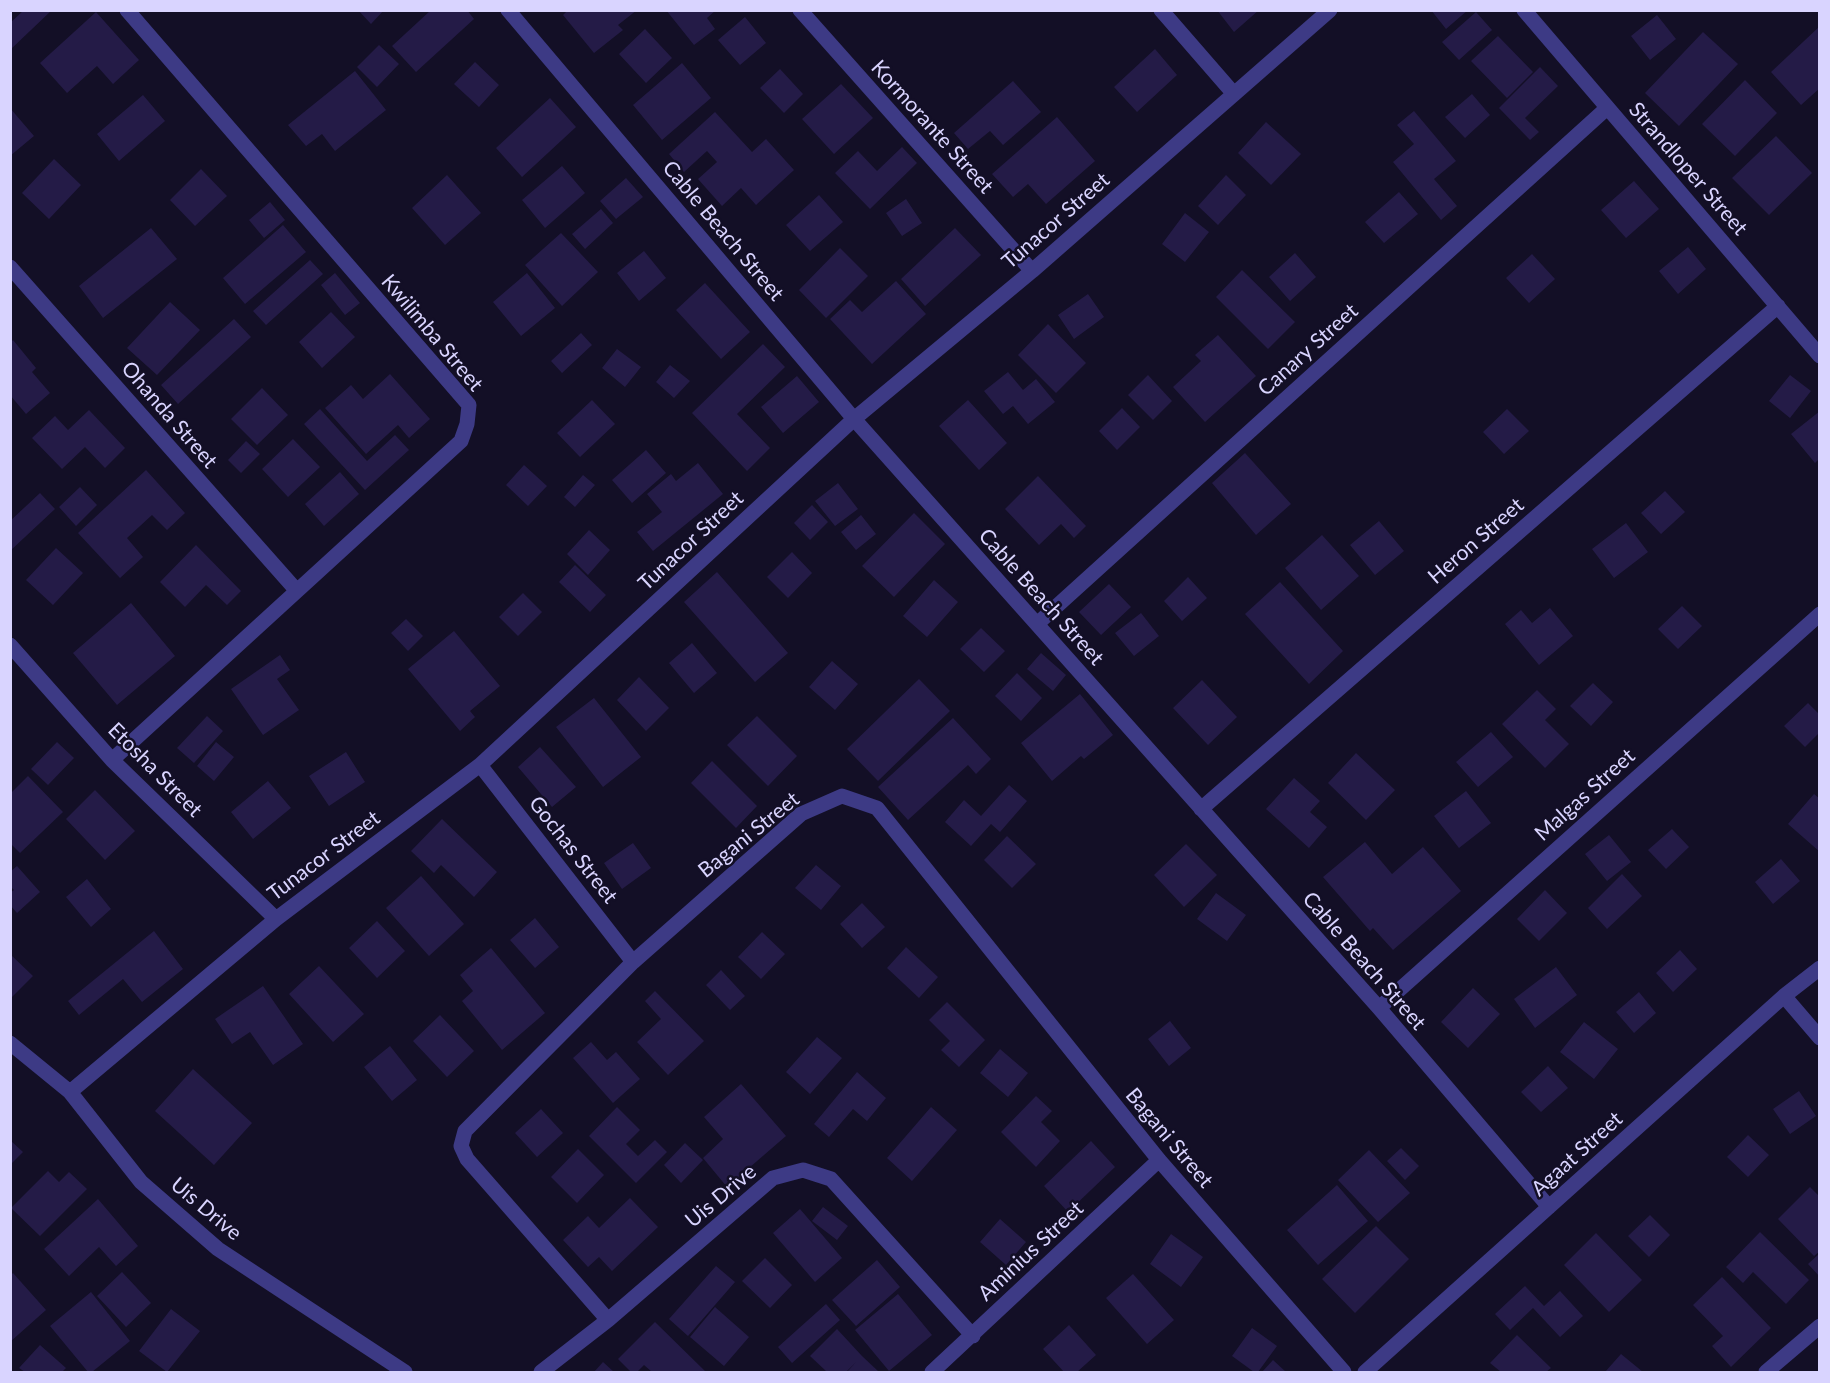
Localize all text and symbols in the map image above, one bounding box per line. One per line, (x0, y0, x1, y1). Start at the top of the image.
street label: Kormorante Street (866, 55, 998, 199)
street label: Strandloper Street (1623, 97, 1753, 241)
street label: Cable Beach Street (657, 156, 789, 306)
street label: Tunacor Street (997, 167, 1115, 275)
street label: Kwilimba Street (376, 269, 488, 397)
street label: Canary Street (1253, 299, 1363, 401)
street label: Ohanda Street (116, 356, 222, 474)
street label: Tunacor Street (633, 486, 749, 596)
street label: Heron Street (1423, 493, 1529, 589)
street label: Cable Beach Street (973, 524, 1109, 670)
street label: Etosha Street (103, 718, 207, 822)
street label: Malgas Street (1530, 744, 1640, 846)
street label: Bagani Street (693, 787, 805, 883)
street label: Gochas Street (523, 791, 623, 909)
street label: Tunacor Street (263, 806, 385, 906)
street label: Cable Beach Street (1297, 887, 1431, 1035)
street label: Bagani Street (1120, 1083, 1218, 1193)
street label: Agaat Street (1526, 1106, 1628, 1202)
street label: Uis Drive (680, 1159, 762, 1233)
street label: Uis Drive (165, 1172, 247, 1246)
street label: Aminius Street (973, 1196, 1089, 1306)

